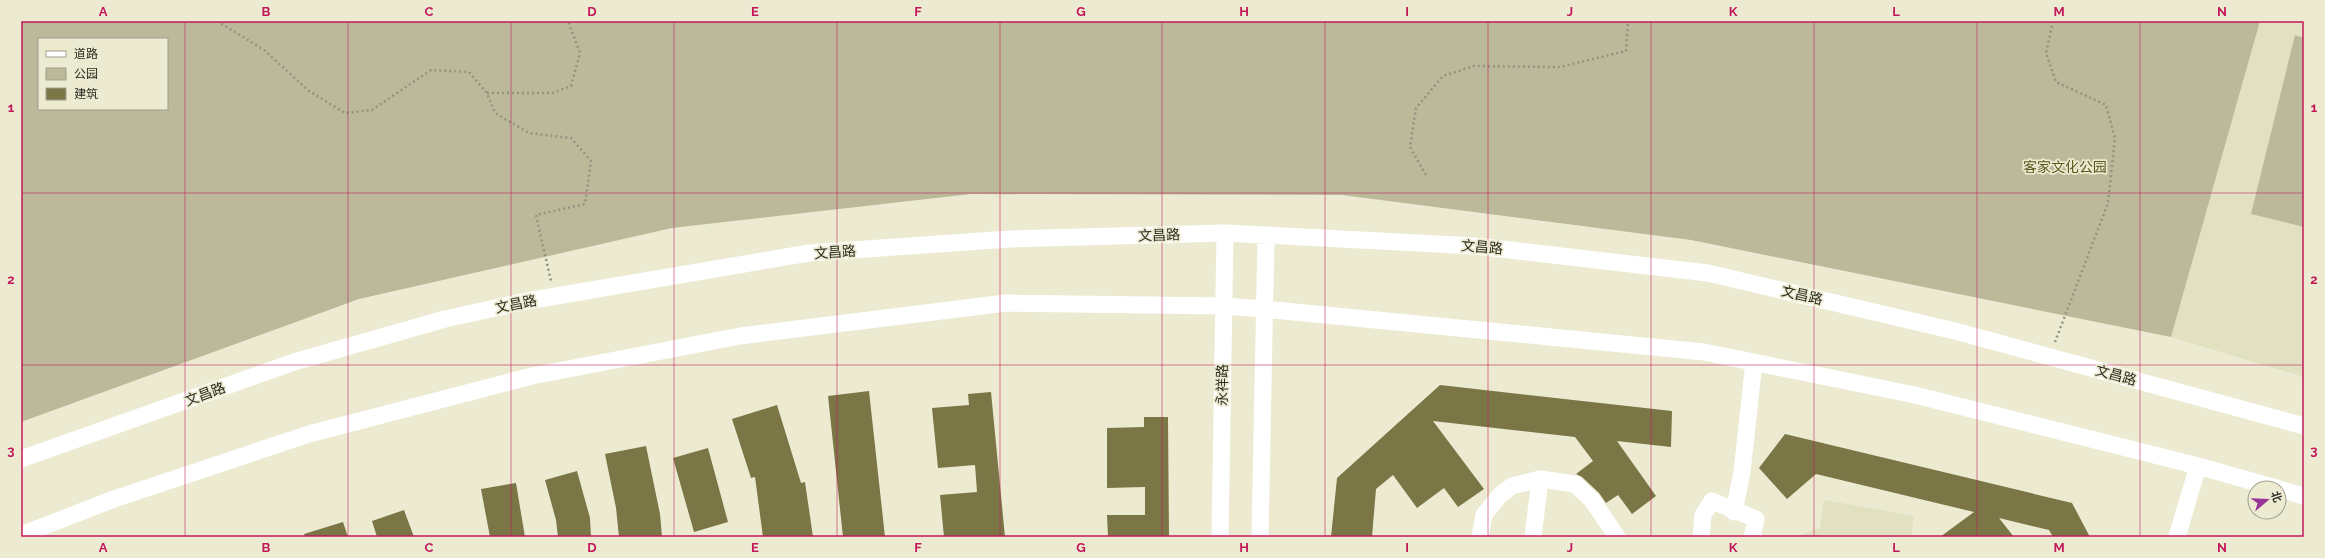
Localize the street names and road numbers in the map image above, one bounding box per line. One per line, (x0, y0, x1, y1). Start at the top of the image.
street label: 文昌路 (1138, 226, 1180, 244)
street label: 文昌路 (1460, 237, 1504, 257)
street label: 文昌路 (813, 243, 857, 261)
street label: 文昌路 (1780, 282, 1824, 308)
street label: 文昌路 (494, 292, 538, 316)
street label: 文昌路 (2094, 362, 2138, 388)
street label: 永祥路 (1214, 364, 1230, 406)
street label: 文昌路 (183, 379, 227, 409)

